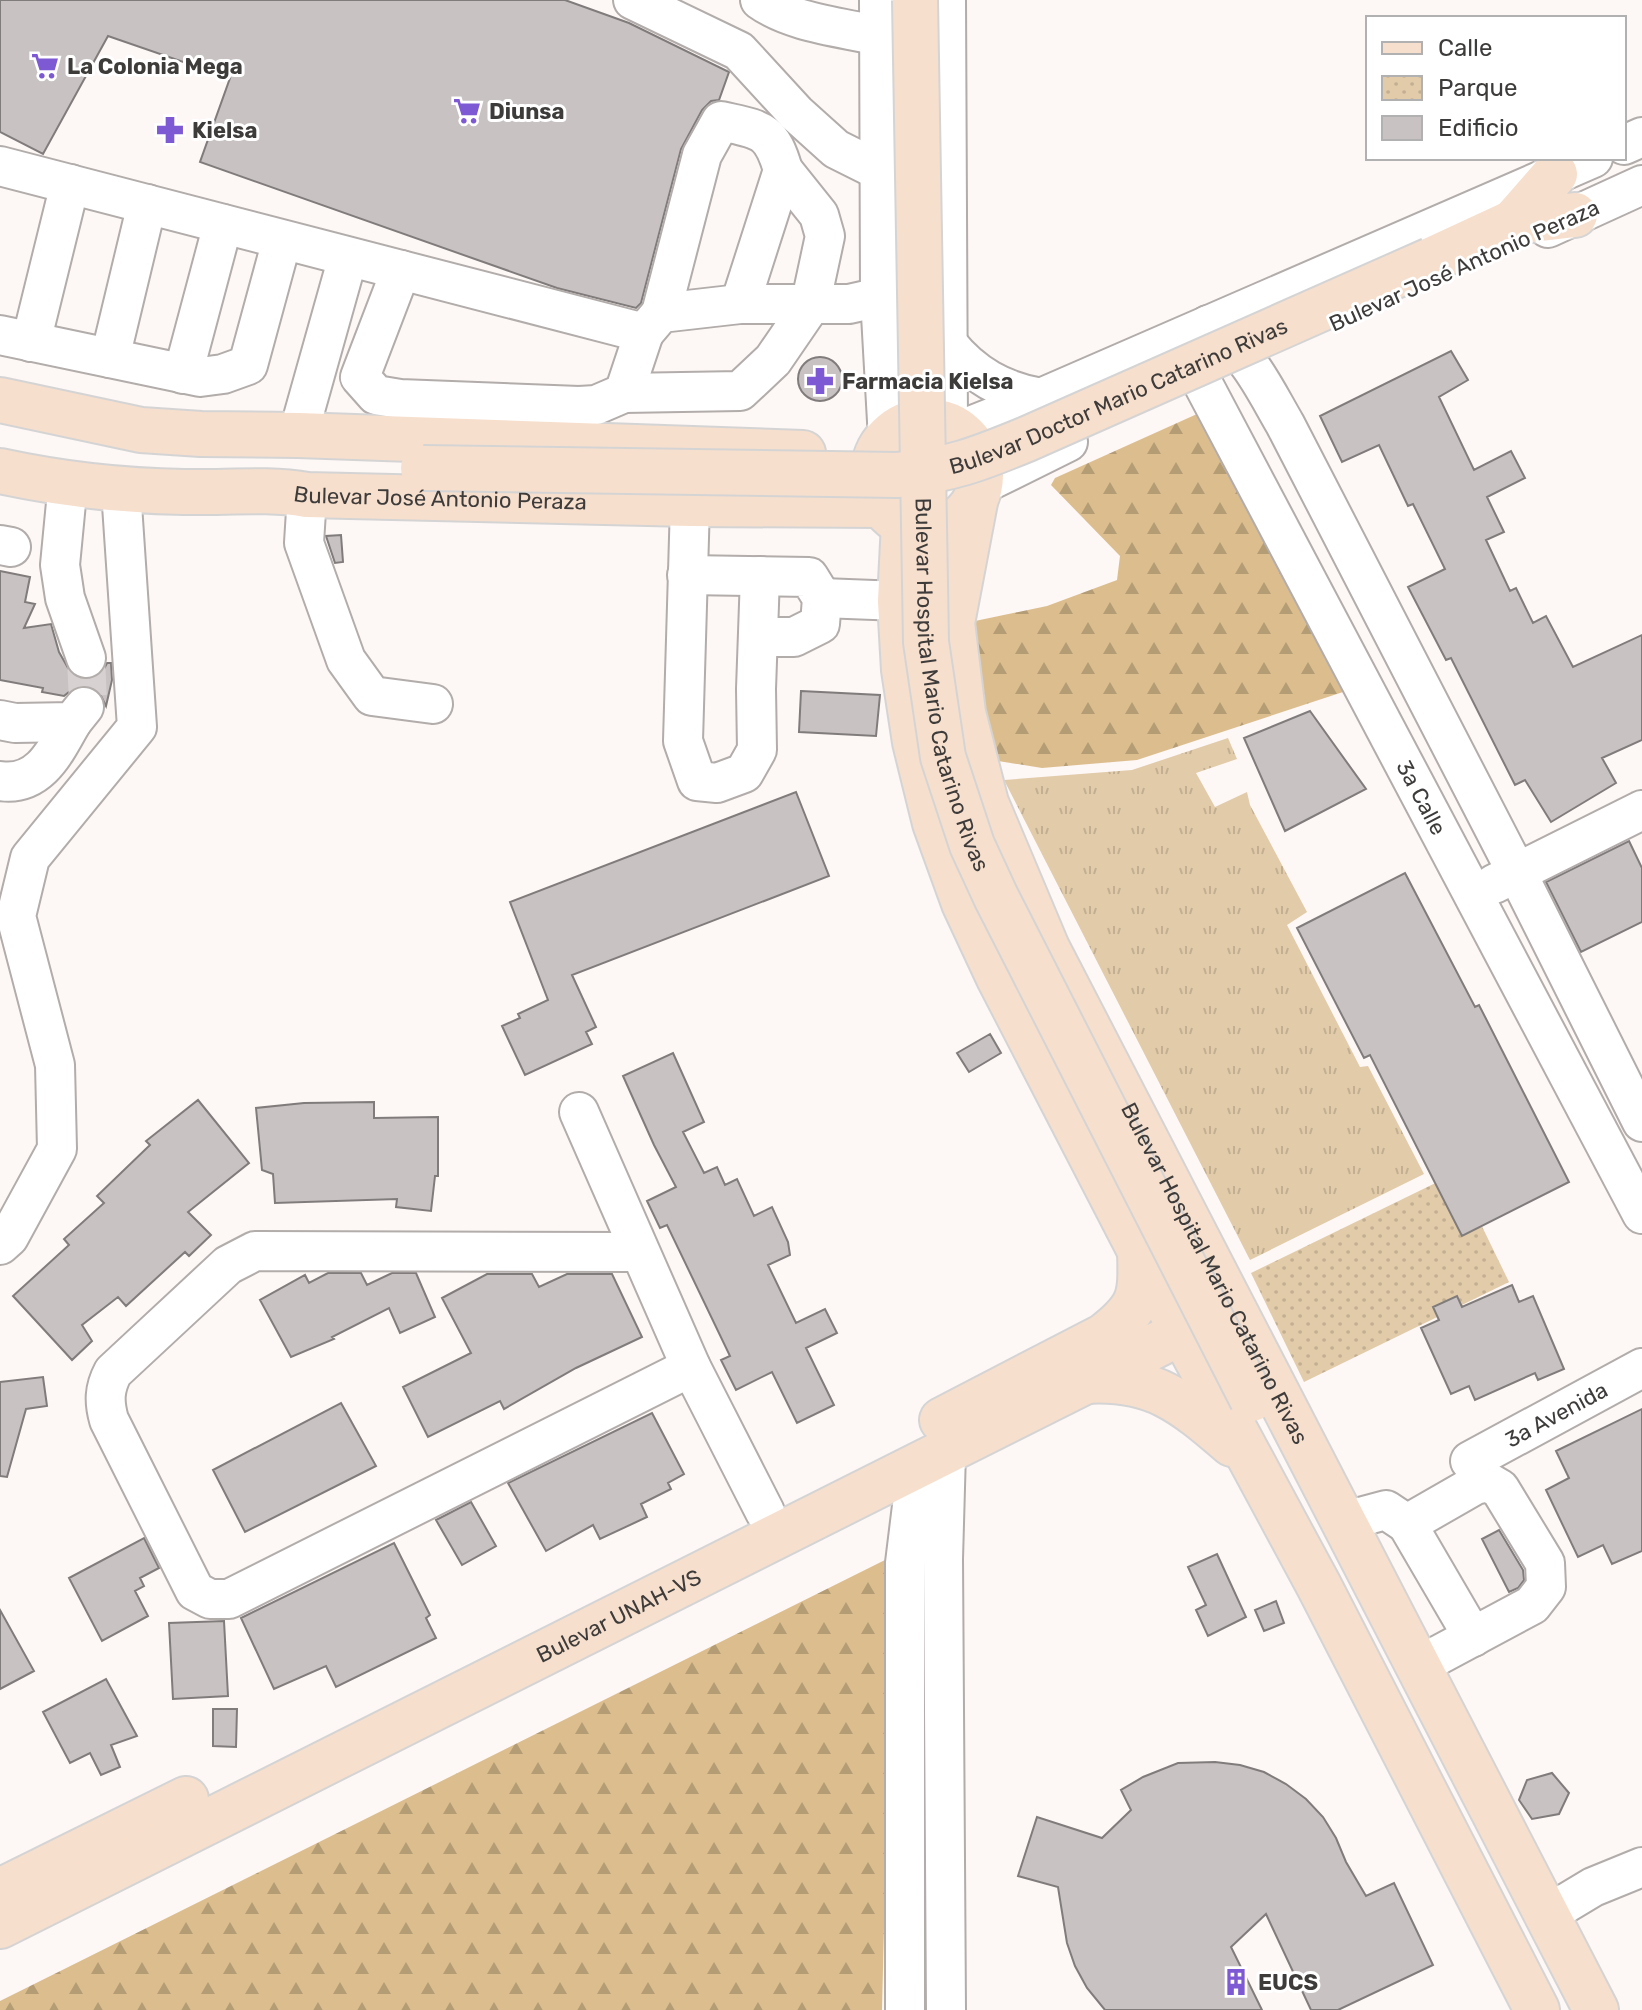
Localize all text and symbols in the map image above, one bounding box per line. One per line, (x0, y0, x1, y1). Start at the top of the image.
legend (1366, 16, 1626, 160)
text: Calle (1438, 34, 1492, 62)
supermarket icon: La Colonia Mega (30, 51, 60, 81)
place label: La Colonia Mega (67, 53, 243, 80)
text: Parque (1438, 74, 1517, 102)
supermarket icon: Diunsa (452, 96, 482, 126)
place label: Diunsa (489, 98, 564, 125)
text: Edificio (1438, 114, 1519, 142)
pharmacy icon: Kielsa (155, 115, 185, 145)
place label: Kielsa (192, 117, 257, 144)
street label: Bulevar José Antonio Peraza (1325, 194, 1604, 337)
street label: Bulevar Doctor Mario Catarino Rivas (946, 312, 1292, 480)
pharmacy icon: Farmacia Kielsa (805, 366, 835, 396)
place label: Farmacia Kielsa (842, 368, 1014, 395)
street label: Bulevar José Antonio Peraza (292, 480, 587, 516)
street label: Bulevar Hospital Mario Catarino Rivas (910, 497, 995, 876)
street label: 3a Calle (1390, 756, 1452, 840)
street label: Bulevar Hospital Mario Catarino Rivas (1115, 1098, 1314, 1449)
street label: 3a Avenida (1501, 1376, 1612, 1453)
street label: Bulevar UNAH-VS (532, 1563, 706, 1669)
building icon: EUCS (1221, 1967, 1251, 1997)
place label: EUCS (1258, 1969, 1318, 1996)

